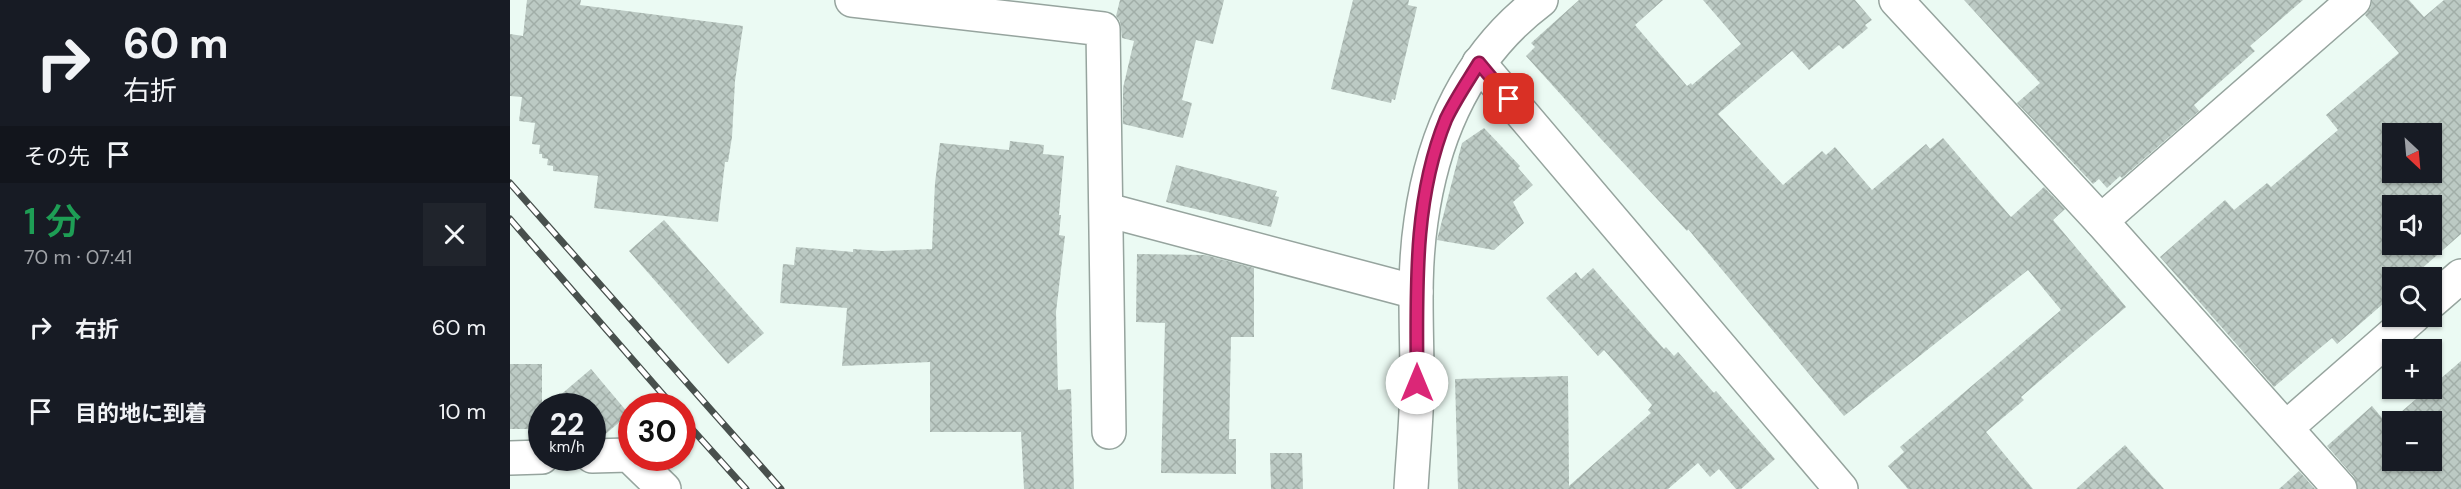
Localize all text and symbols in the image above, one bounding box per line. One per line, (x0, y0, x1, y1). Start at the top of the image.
text: 60 m (123, 16, 229, 71)
icon: right (24, 24, 102, 102)
text: 右折 (123, 73, 177, 108)
pin (1483, 73, 1534, 124)
icon: arrive (1492, 82, 1525, 115)
north arrow (2382, 123, 2442, 183)
map controls (2382, 123, 2442, 471)
icon: arrive (102, 138, 135, 171)
text: その先 (24, 142, 90, 171)
button: sound (2382, 195, 2442, 255)
text: 1 分 (24, 198, 81, 245)
button: close (423, 203, 486, 266)
text: 70 m · 07:41 (24, 244, 132, 270)
button: search (2382, 267, 2442, 327)
icon: right (24, 311, 57, 344)
text: 60 m (432, 313, 486, 342)
text: 右折 (75, 315, 119, 344)
button: + (2382, 339, 2442, 399)
position arrow (1385, 351, 1449, 415)
speed limit sign: 30 (618, 393, 696, 471)
icon: arrive (24, 395, 57, 428)
text: 10 m (439, 397, 486, 426)
text: 目的地に到着 (75, 399, 207, 428)
text: 22 (550, 405, 584, 444)
button: − (2382, 411, 2442, 471)
text: km/h (549, 437, 585, 457)

